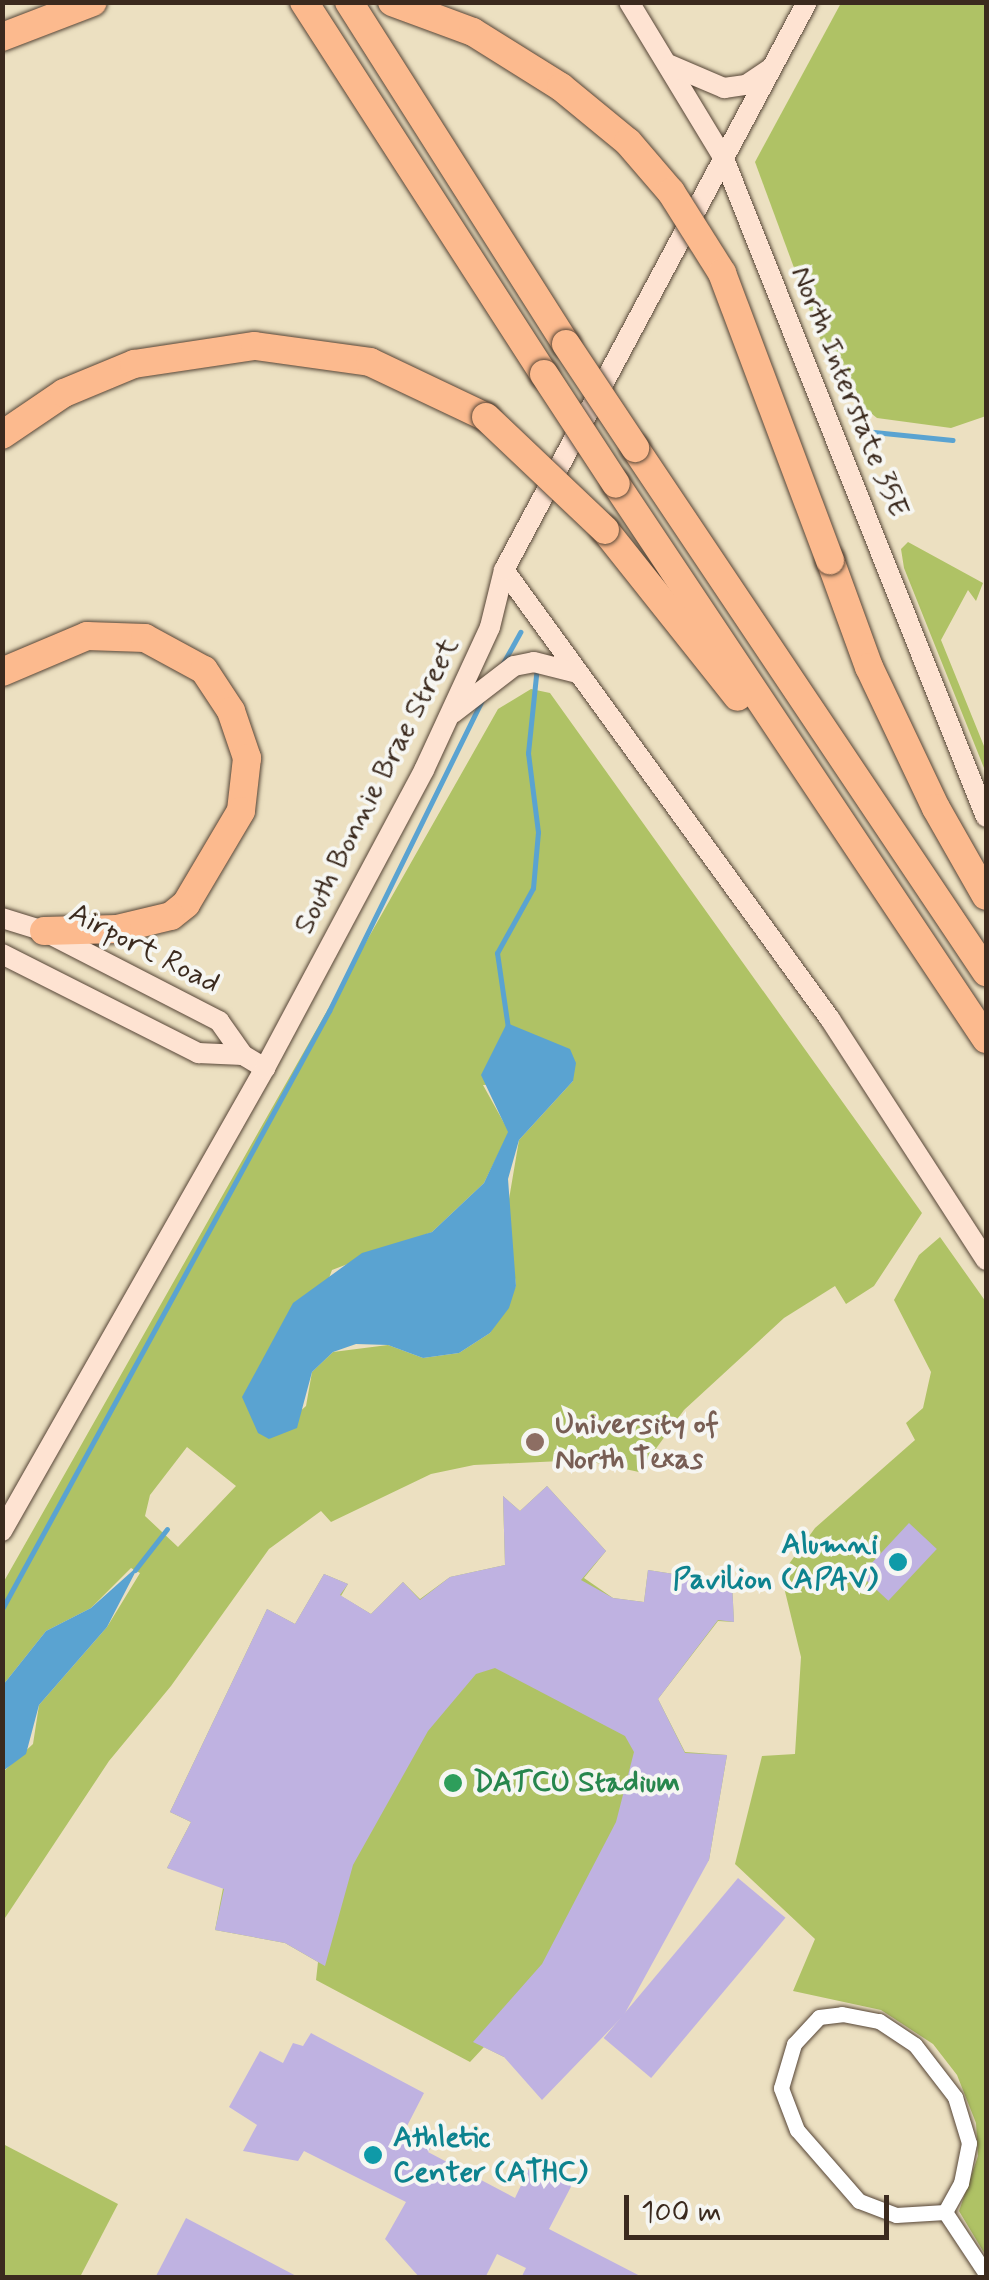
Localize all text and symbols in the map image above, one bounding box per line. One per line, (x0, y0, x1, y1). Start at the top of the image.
street label: North Interstate 35E (782, 261, 916, 523)
street label: South Bonnie Brae Street (286, 632, 468, 940)
street label: Airport Road (63, 896, 225, 1002)
place label: University of North Texas (555, 1407, 719, 1478)
marker: University of North Texas (524, 1431, 546, 1453)
place label: Alumni Pavilion (APAV) (673, 1527, 878, 1598)
marker: Alumni Pavilion (APAV) (887, 1551, 909, 1573)
place label: DATCU Stadium (473, 1765, 684, 1801)
marker: DATCU Stadium (442, 1772, 464, 1794)
place label: Athletic Center (ATHC) (393, 2120, 588, 2190)
marker: Athletic Center (ATHC) (362, 2144, 384, 2166)
scale bar (629, 2175, 894, 2237)
text: 100 m (641, 2193, 722, 2232)

